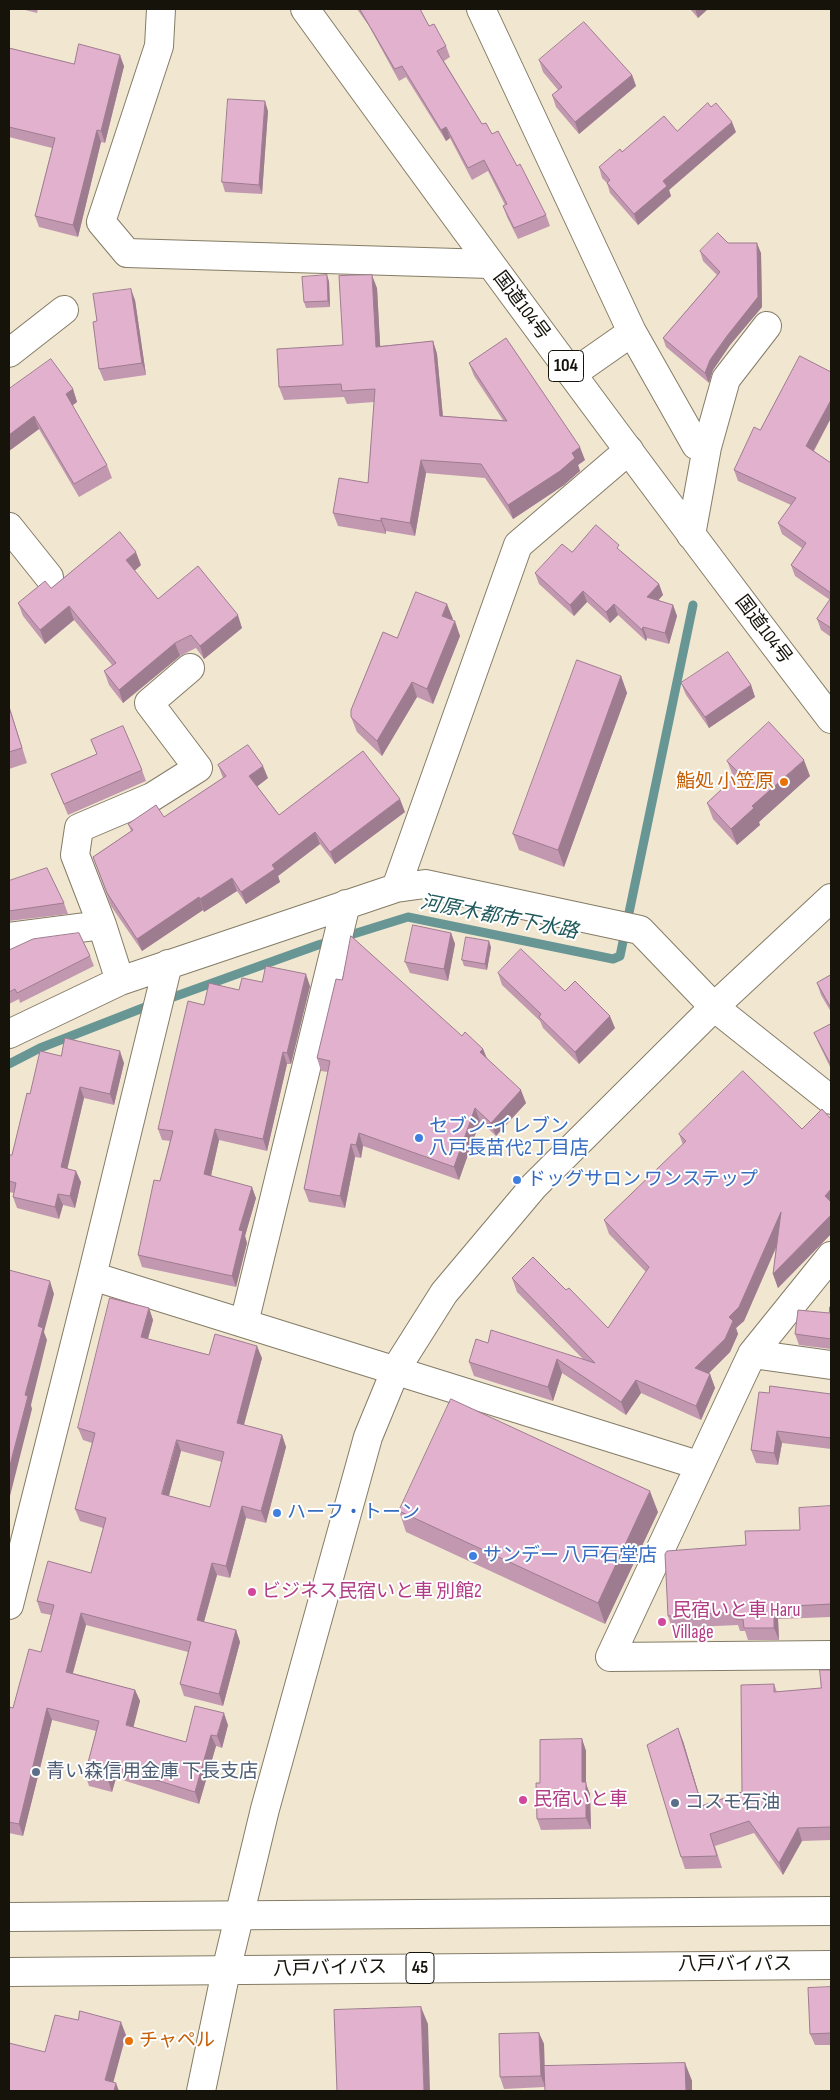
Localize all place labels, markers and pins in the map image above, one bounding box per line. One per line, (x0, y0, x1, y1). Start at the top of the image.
place label: 鮨処 小笠原 (676, 771, 774, 793)
marker: 鮨処 小笠原 (778, 776, 790, 788)
place label: セブン-イレブン 八戸長苗代2丁目店 (429, 1116, 589, 1160)
marker: セブン-イレブン 八戸長苗代2丁目店 (413, 1132, 425, 1144)
place label: ドッグサロン ワンステップ (527, 1169, 758, 1191)
marker: ドッグサロン ワンステップ (511, 1174, 523, 1186)
place label: ハーフ・トーン (287, 1502, 420, 1524)
marker: ハーフ・トーン (271, 1507, 283, 1519)
place label: サンデー 八戸石堂店 (483, 1545, 657, 1567)
marker: サンデー 八戸石堂店 (467, 1550, 479, 1562)
place label: ビジネス民宿いと車 別館2 (262, 1581, 482, 1603)
marker: ビジネス民宿いと車 別館2 (246, 1586, 258, 1598)
place label: 民宿いと車 Haru Village (672, 1600, 800, 1644)
marker: 民宿いと車 Haru Village (656, 1616, 668, 1628)
place label: 青い森信用金庫 下長支店 (46, 1761, 258, 1783)
marker: 青い森信用金庫 下長支店 (30, 1766, 42, 1778)
place label: 民宿いと車 (533, 1789, 628, 1811)
place label: コスモ石油 (685, 1792, 780, 1814)
marker: 民宿いと車 (517, 1794, 529, 1806)
marker: コスモ石油 (669, 1797, 681, 1809)
place label: チャペル (139, 2030, 215, 2052)
marker: チャペル (123, 2035, 135, 2047)

